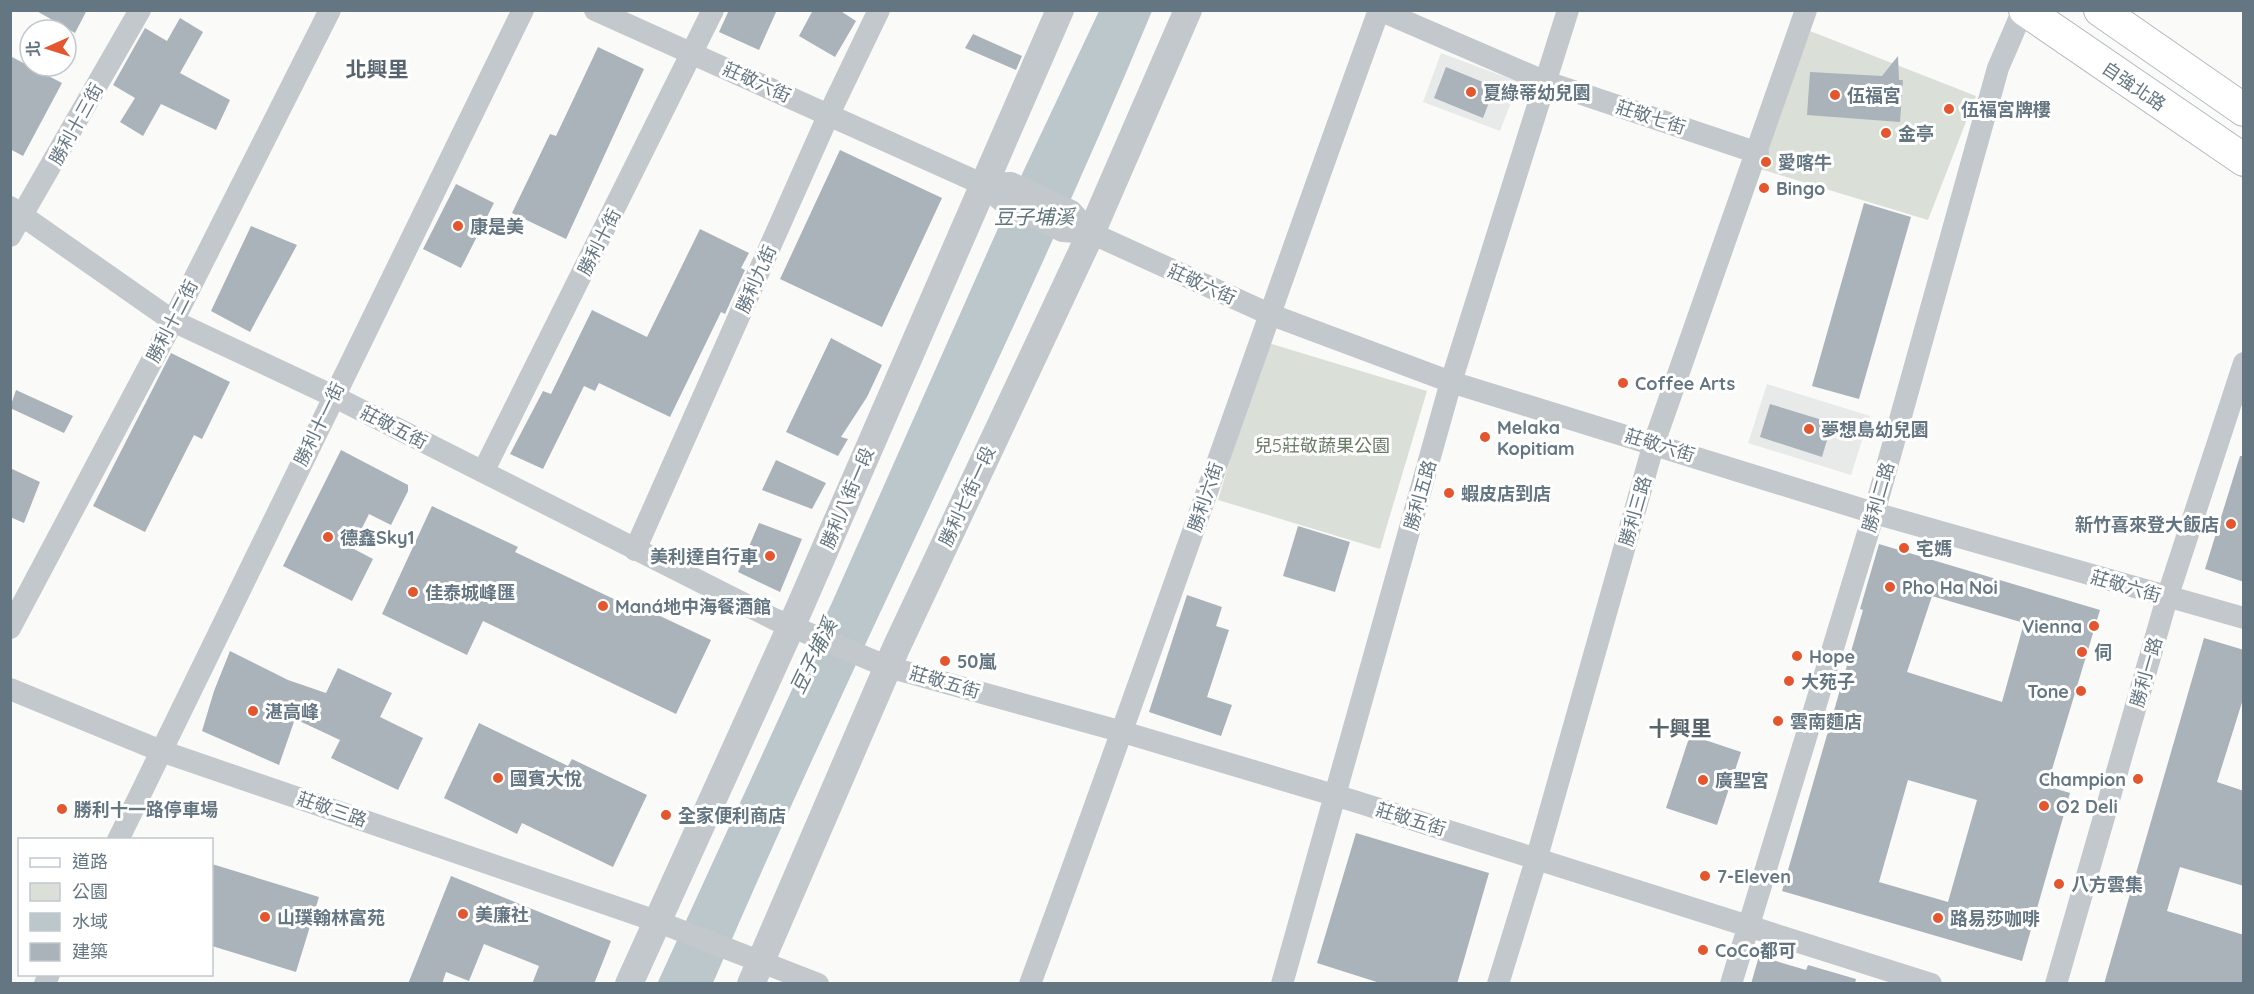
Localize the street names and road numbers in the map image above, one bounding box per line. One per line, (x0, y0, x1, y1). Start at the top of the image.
street label: 自強北路 (2098, 56, 2170, 116)
street label: 莊敬六街 (719, 57, 795, 107)
street label: 勝利十三街 (44, 79, 108, 169)
street label: 莊敬七街 (1613, 95, 1689, 139)
street label: 勝利十街 (572, 205, 626, 279)
street label: 勝利九街 (731, 241, 781, 317)
street label: 莊敬六街 (1164, 259, 1240, 309)
street label: 勝利十二街 (141, 276, 203, 366)
street label: 勝利十一街 (289, 379, 349, 469)
street label: 莊敬五街 (357, 400, 431, 454)
street label: 莊敬六街 (1622, 423, 1698, 467)
street label: 勝利七街一段 (934, 442, 1000, 550)
street label: 勝利八街一段 (815, 444, 879, 552)
street label: 勝利五路 (1399, 457, 1441, 533)
street label: 勝利六街 (1182, 459, 1228, 535)
street label: 勝利二路 (1857, 459, 1899, 535)
street label: 勝利三路 (1614, 473, 1656, 549)
street label: 莊敬六街 (2088, 565, 2164, 607)
street label: 勝利一路 (2125, 634, 2167, 710)
street label: 莊敬五街 (907, 661, 983, 703)
street label: 莊敬三路 (294, 786, 370, 832)
street label: 莊敬五街 (1373, 797, 1449, 841)

